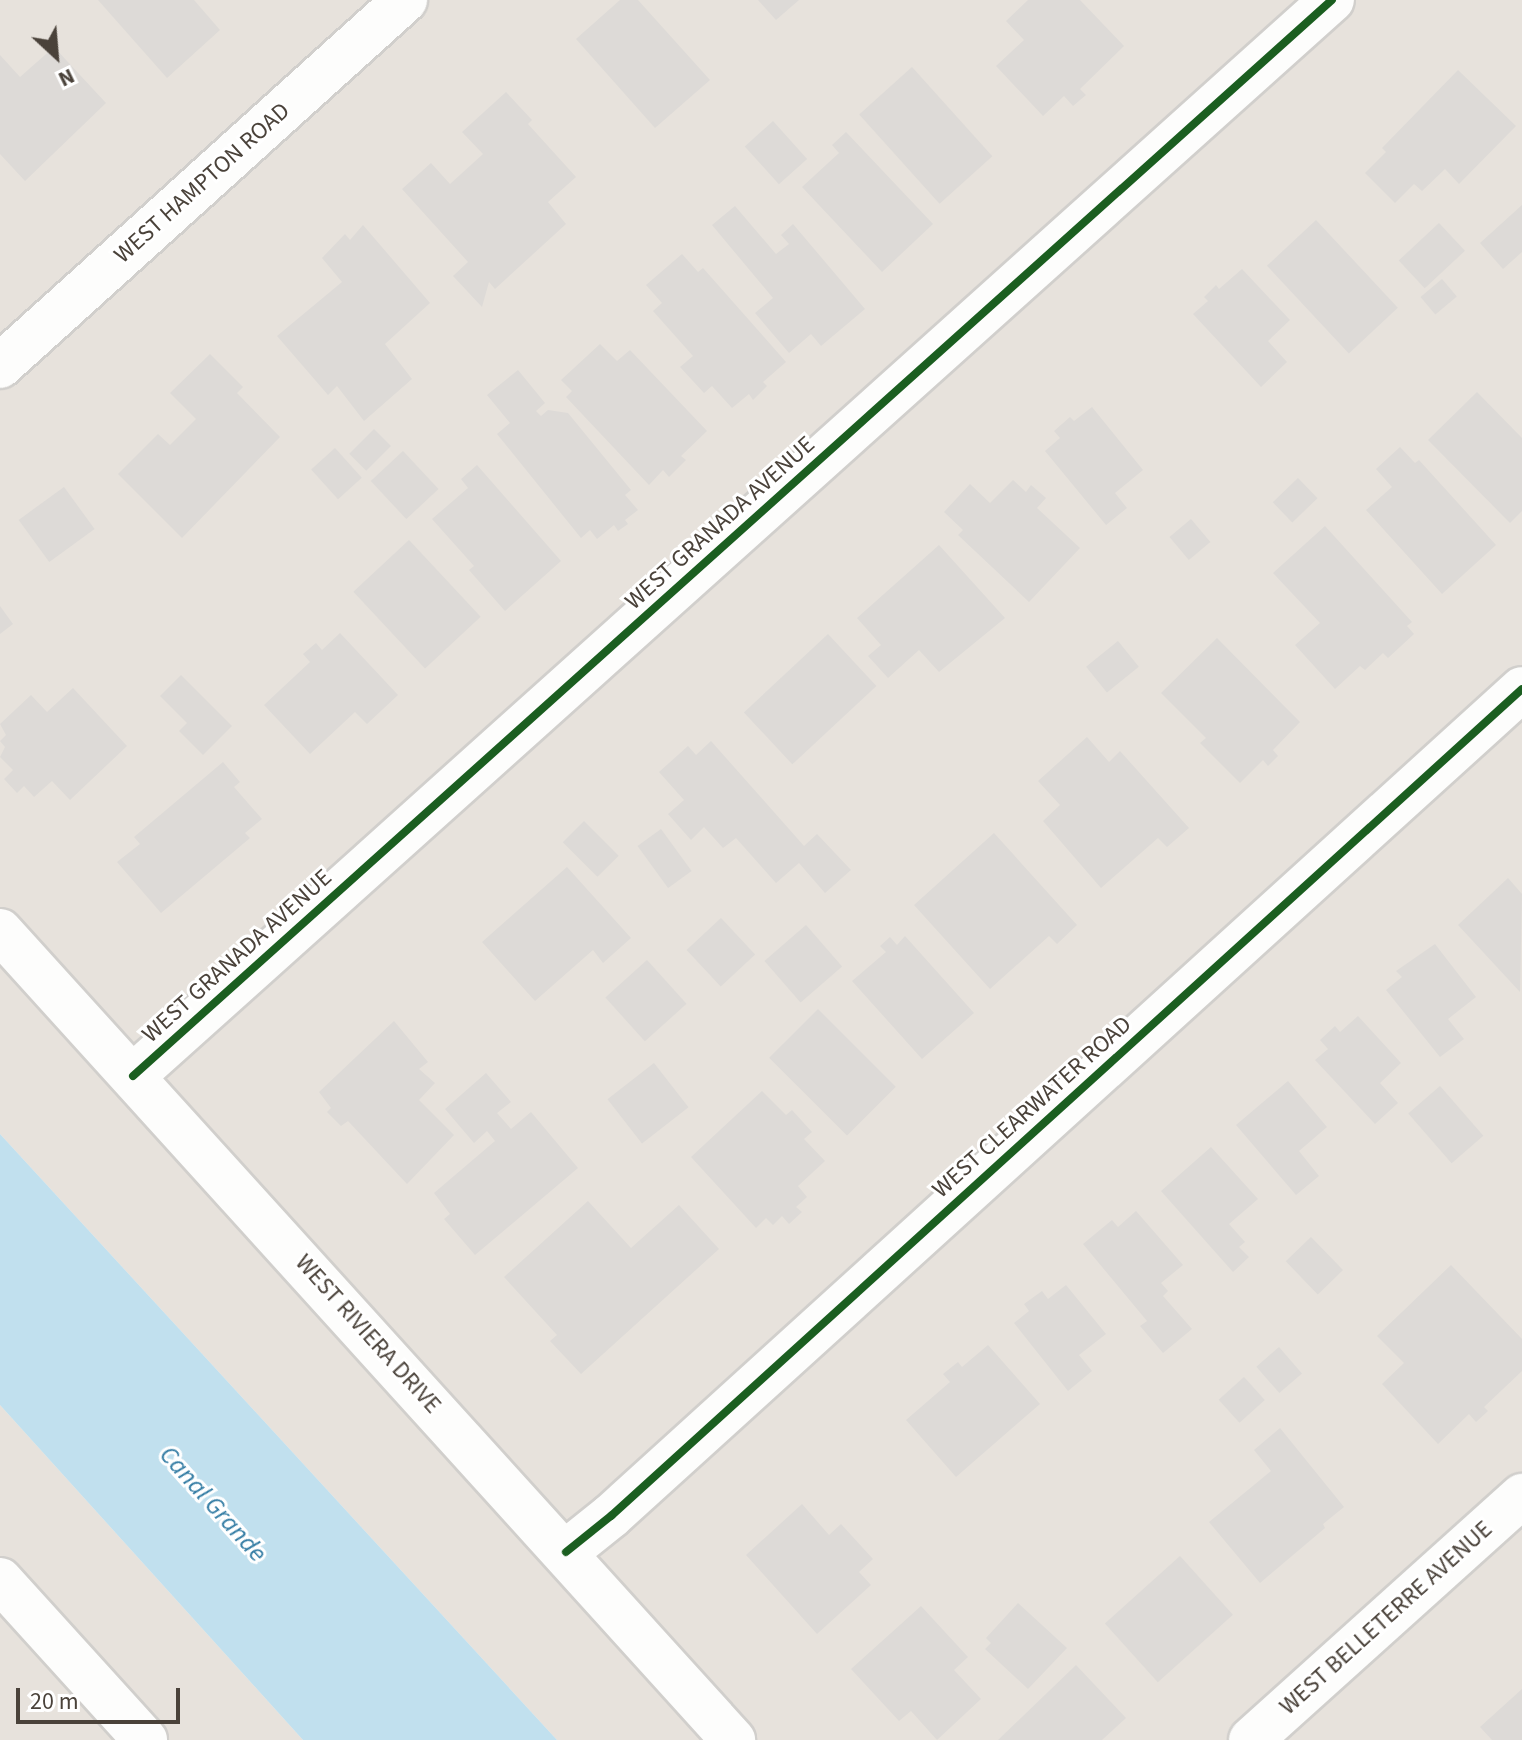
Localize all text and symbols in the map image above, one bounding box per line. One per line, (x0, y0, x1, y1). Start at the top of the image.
north arrow (16, 16, 96, 96)
text: N (53, 60, 80, 95)
street label: WEST HAMPTON ROAD (108, 97, 296, 269)
street label: WEST GRANADA AVENUE (619, 430, 821, 616)
street label: WEST GRANADA AVENUE (136, 863, 338, 1049)
street label: WEST CLEARWATER ROAD (926, 1010, 1138, 1204)
street label: WEST RIVIERA DRIVE (289, 1249, 447, 1419)
water label: Canal Grande (153, 1440, 273, 1568)
street label: WEST BELLETERRE AVENUE (1274, 1515, 1498, 1721)
scale bar (20, 1672, 184, 1722)
text: 20 m (30, 1684, 79, 1719)

